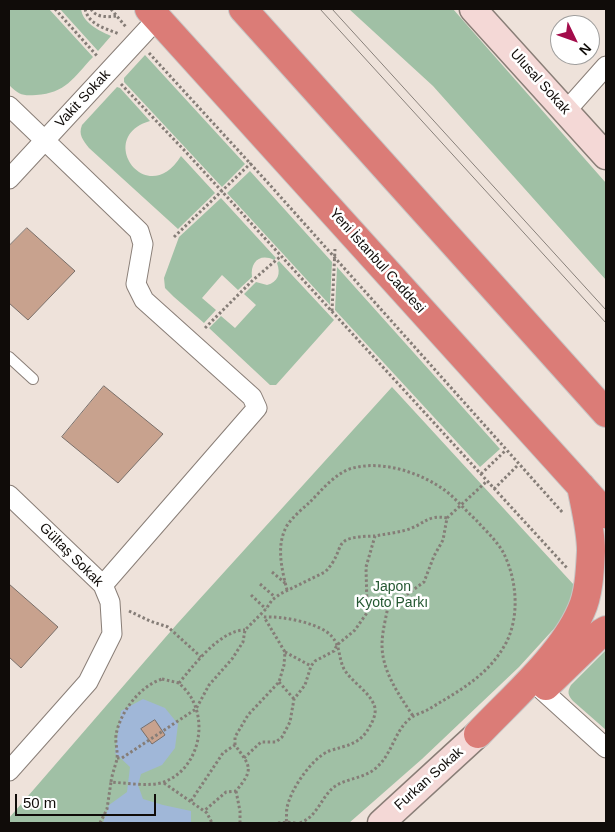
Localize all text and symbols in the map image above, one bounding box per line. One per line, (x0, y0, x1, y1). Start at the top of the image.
north arrow (550, 15, 600, 65)
text: N (576, 40, 595, 58)
street label: Ulusal Sokak (506, 46, 574, 118)
street label: Vakit Sokak (52, 67, 114, 131)
street label: Yeni İstanbul Caddesi (326, 205, 428, 317)
street label: Gültaş Sokak (36, 520, 106, 590)
park label: Japon Kyoto Parkı (356, 579, 428, 612)
street label: Furkan Sokak (391, 744, 467, 814)
scale bar (18, 784, 159, 816)
text: 50 m (23, 794, 56, 811)

